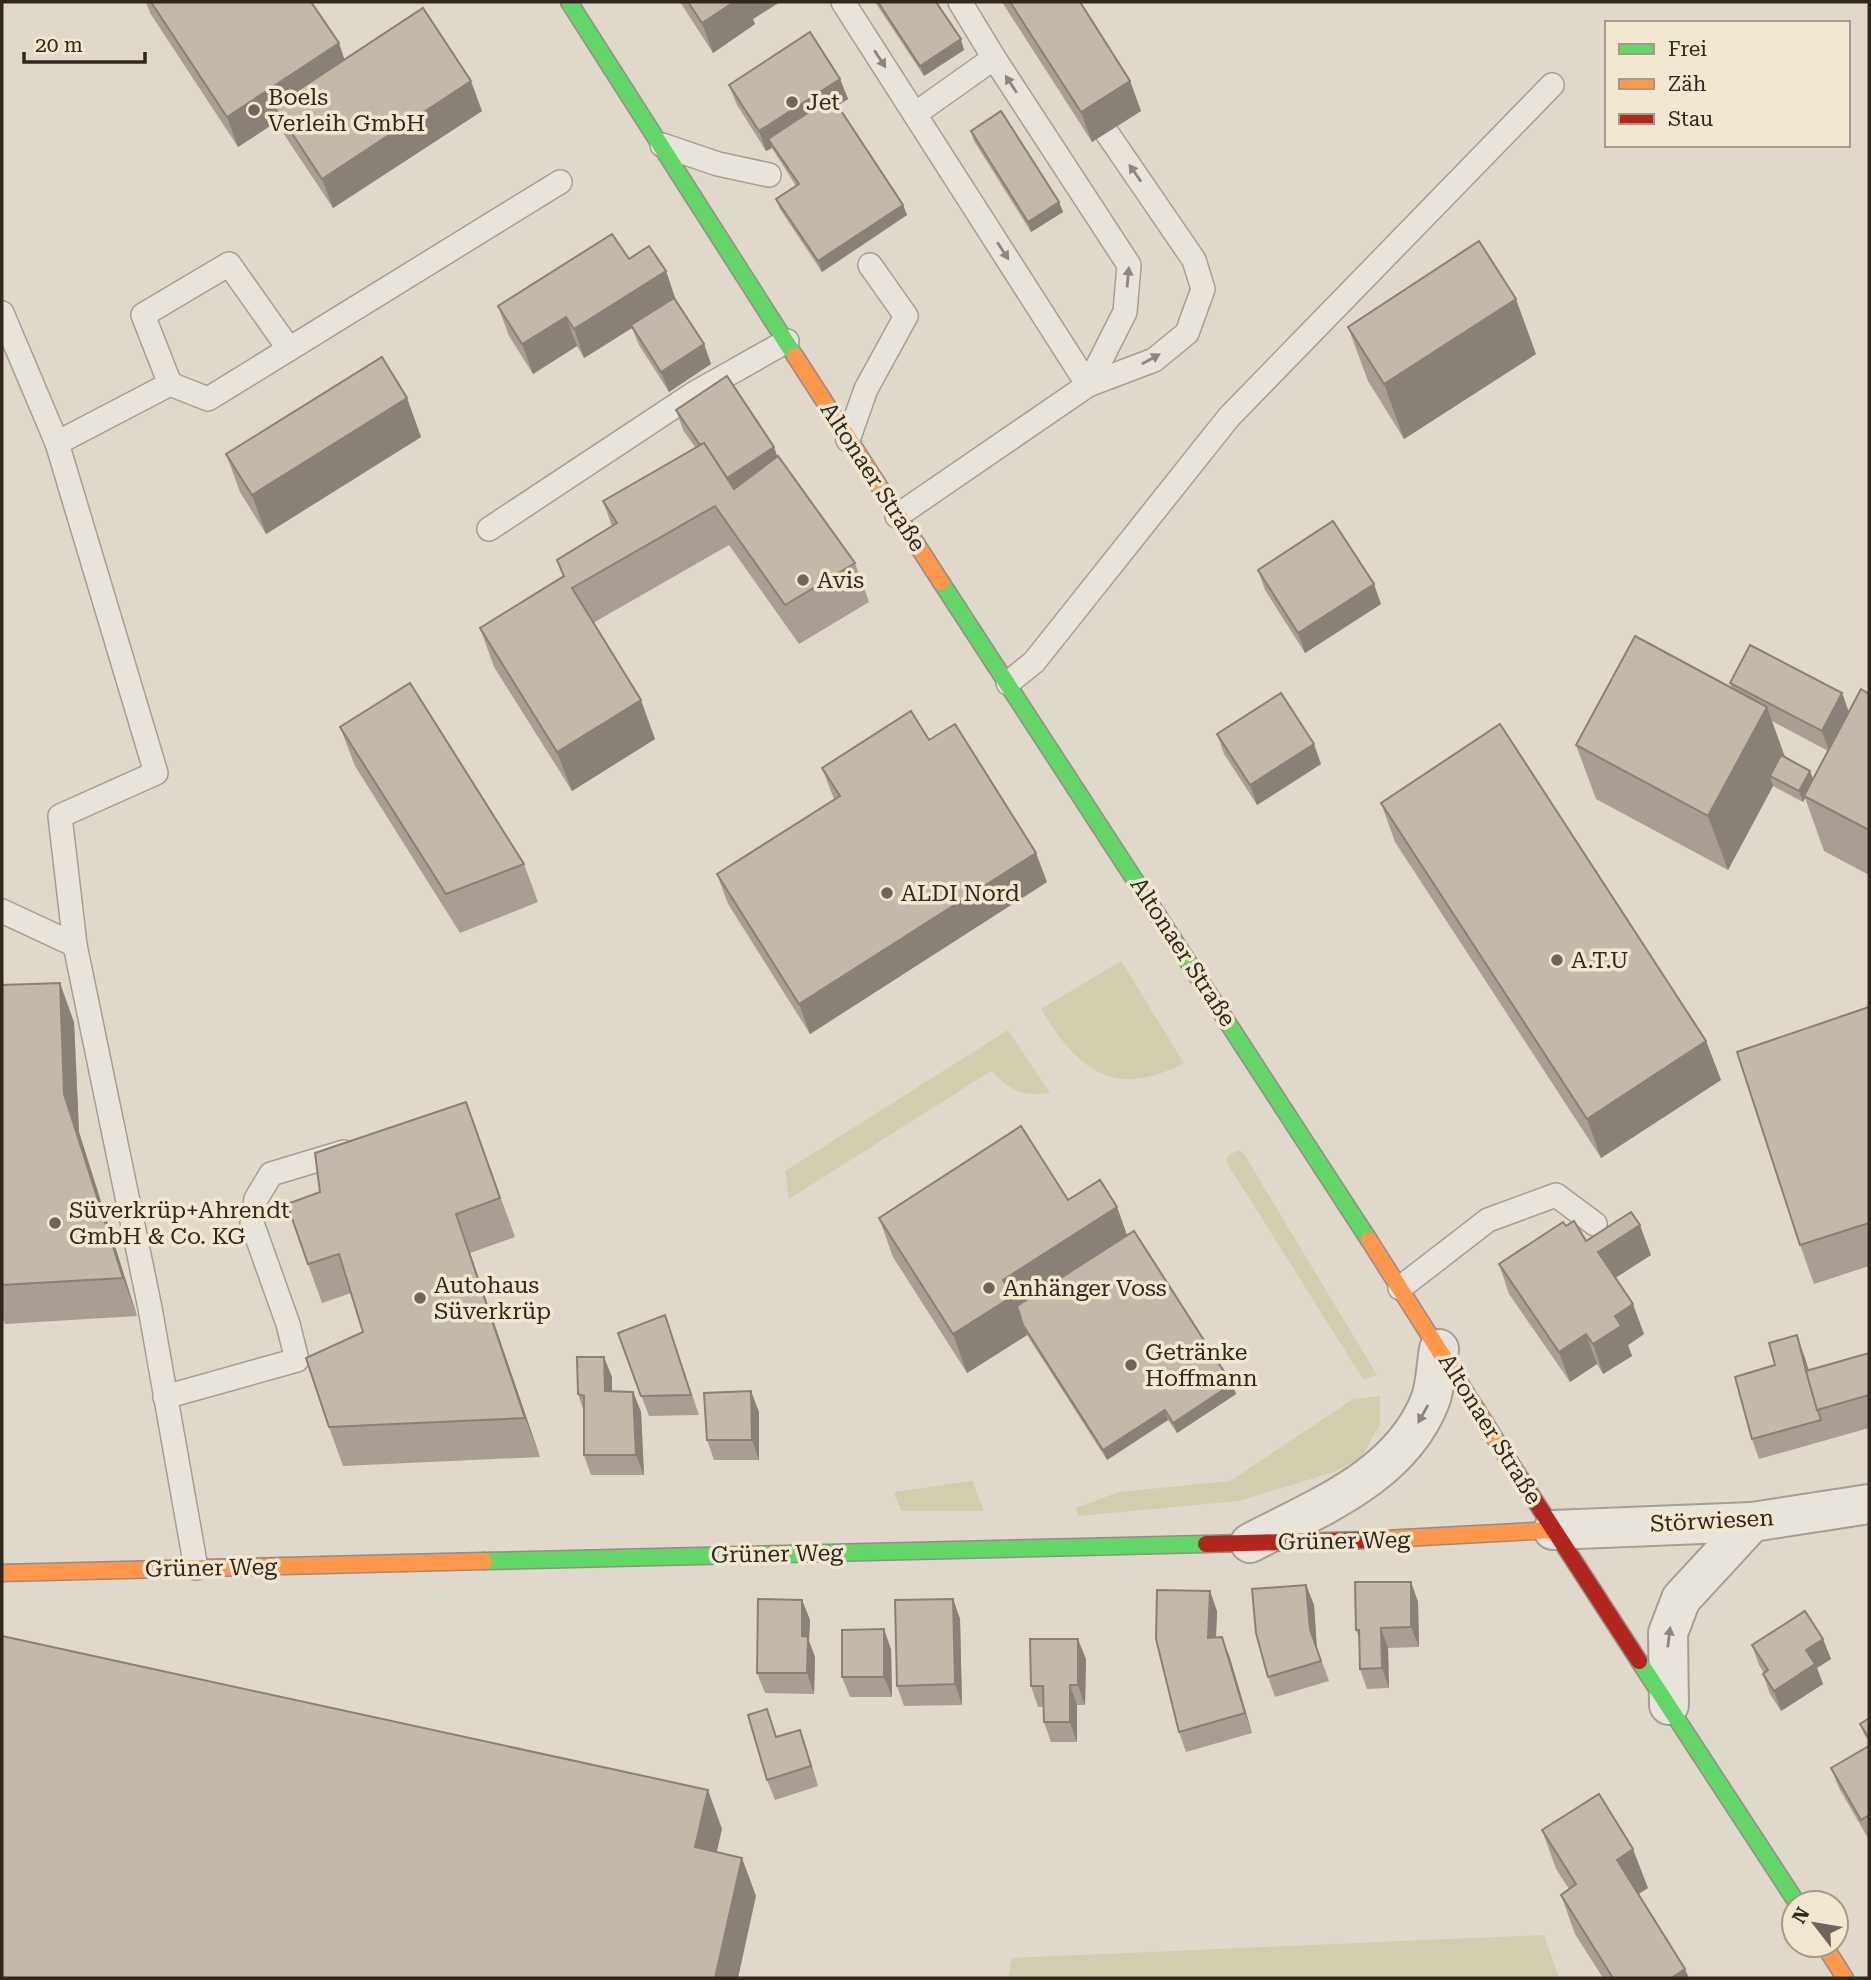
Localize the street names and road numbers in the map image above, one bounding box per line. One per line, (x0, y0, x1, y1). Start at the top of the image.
street label: Altonaer Straße (815, 397, 931, 557)
street label: Altonaer Straße (1125, 872, 1241, 1032)
street label: Altonaer Straße (1433, 1349, 1547, 1509)
street label: Störwiesen (1649, 1504, 1775, 1538)
street label: Grüner Weg (1278, 1526, 1410, 1556)
street label: Grüner Weg (711, 1539, 843, 1569)
street label: Grüner Weg (145, 1553, 277, 1583)

